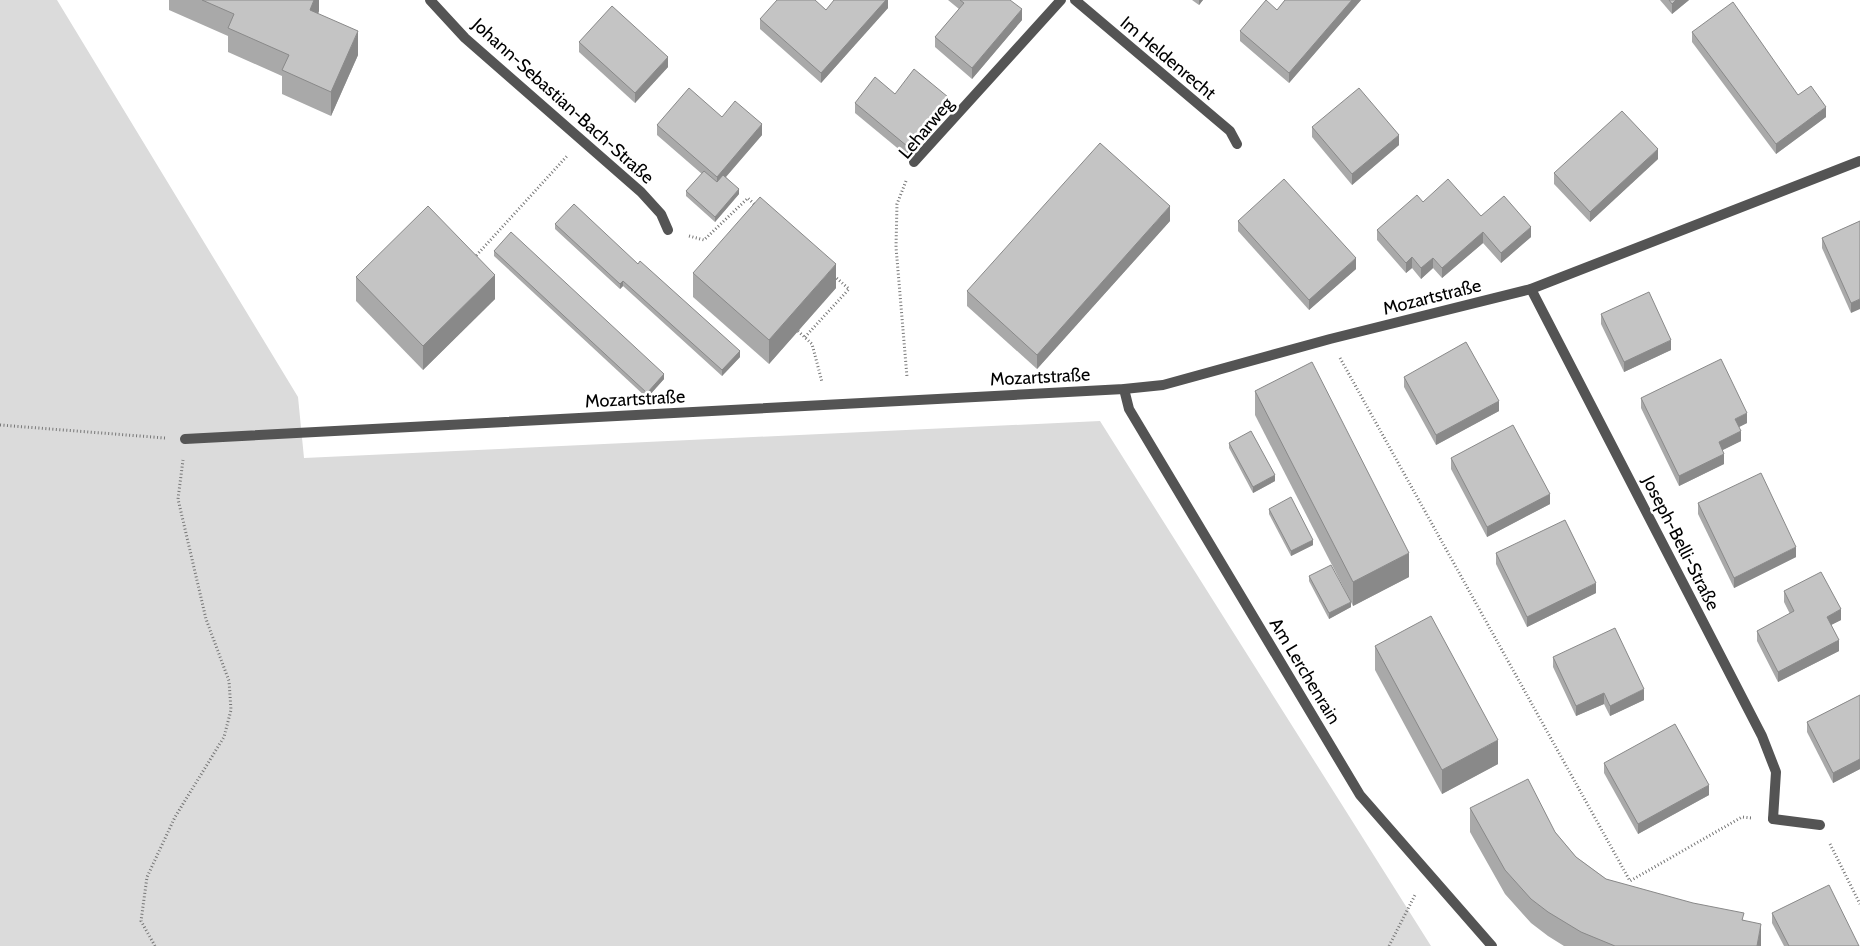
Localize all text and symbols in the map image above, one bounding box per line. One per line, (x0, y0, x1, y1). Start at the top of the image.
street label: Im Heldenrecht (1116, 12, 1220, 104)
street label: Johann-Sebastian-Bach-Straße (467, 13, 658, 188)
street label: Leharweg (894, 92, 959, 163)
street label: Mozartstraße (1381, 274, 1483, 320)
street label: Mozartstraße (989, 363, 1091, 391)
street label: Mozartstraße (584, 385, 686, 413)
street label: Joseph-Belli-Straße (1637, 471, 1724, 614)
street label: Am Lerchenrain (1265, 614, 1345, 728)

